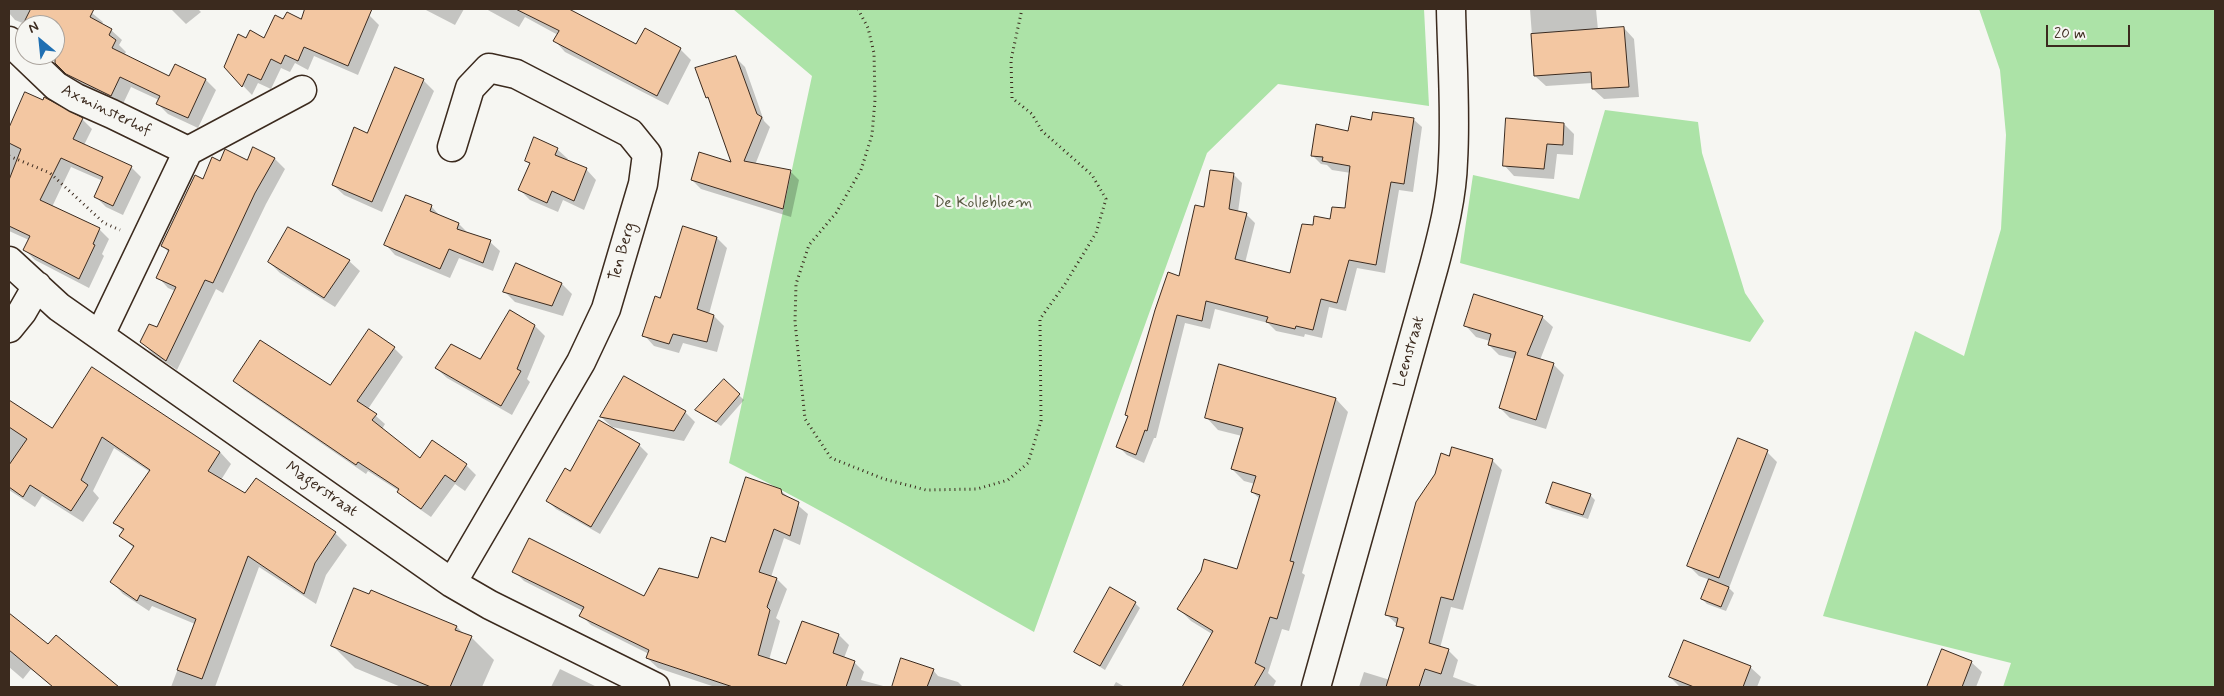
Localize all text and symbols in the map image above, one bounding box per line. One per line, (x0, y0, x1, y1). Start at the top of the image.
north arrow (15, 15, 65, 65)
scale bar (2049, 15, 2133, 47)
text: N (25, 18, 42, 38)
text: 20 m (2054, 24, 2086, 44)
street label: Axminsterhof (58, 81, 154, 141)
park label: De Kollebloem (934, 194, 1032, 214)
street label: Ten Berg (605, 220, 641, 284)
street label: Leenstraat (1391, 314, 1429, 390)
street label: Magerstraat (281, 458, 361, 522)

